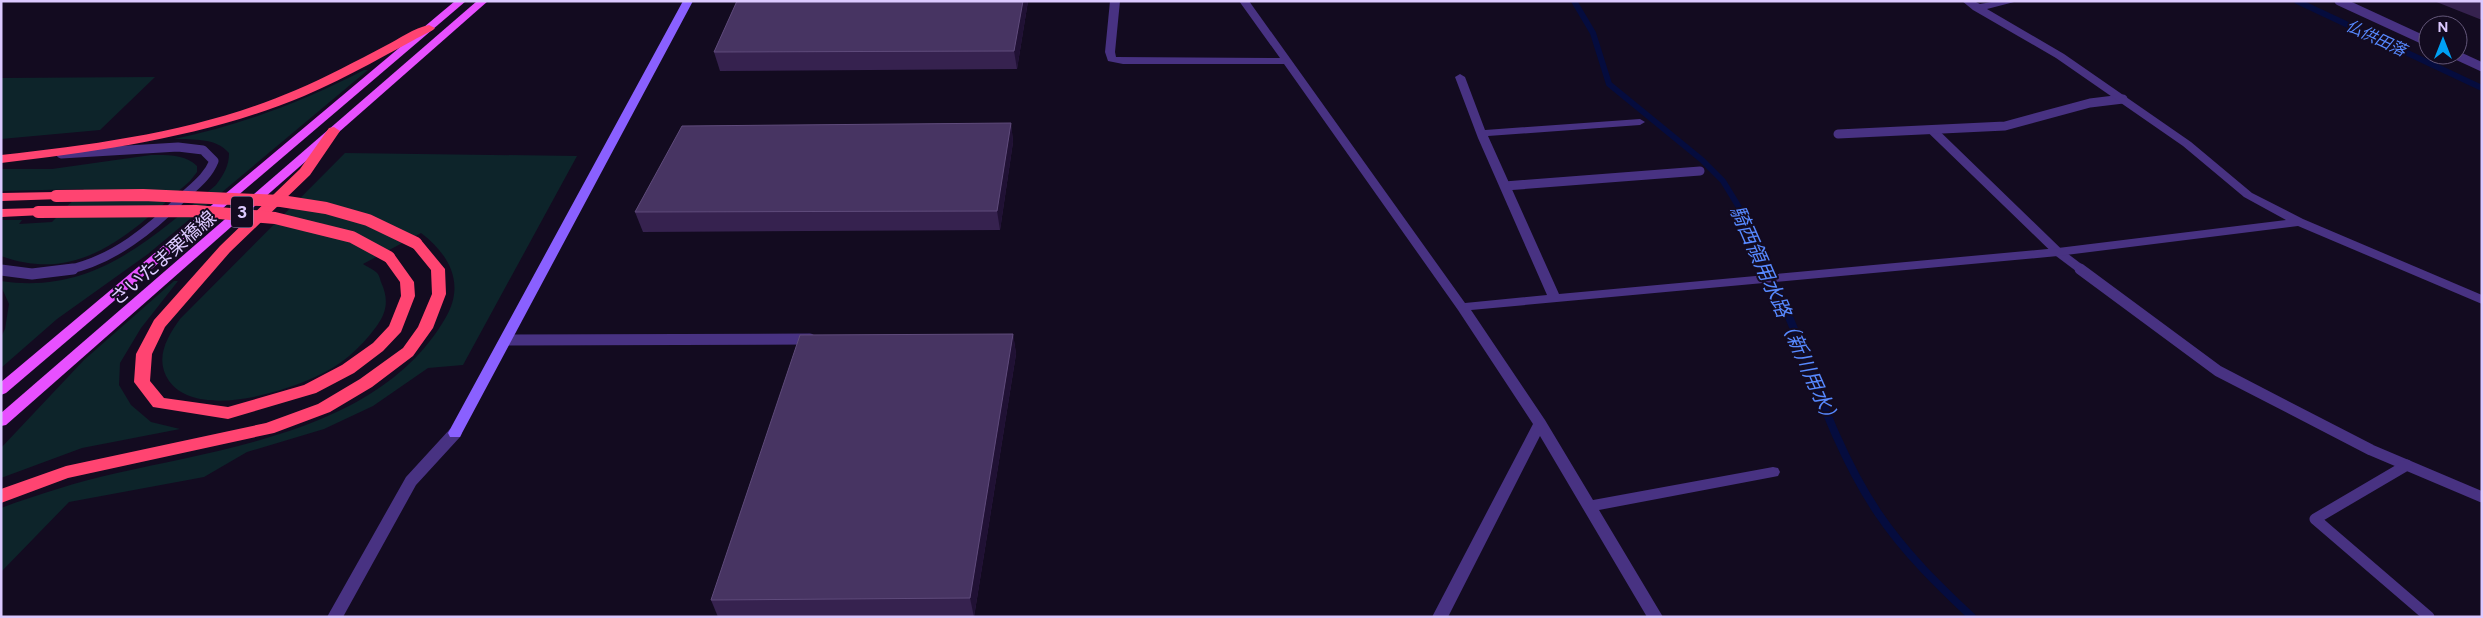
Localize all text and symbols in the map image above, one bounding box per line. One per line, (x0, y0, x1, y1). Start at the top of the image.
north arrow (2418, 15, 2468, 65)
water label: 仏供田落 (2343, 16, 2412, 61)
text: N (2438, 19, 2448, 36)
road number: 3 (231, 196, 253, 228)
water label: 騎西領用水路（新川用水） (1725, 201, 1845, 431)
street label: さいたま栗橋線 (105, 206, 221, 310)

